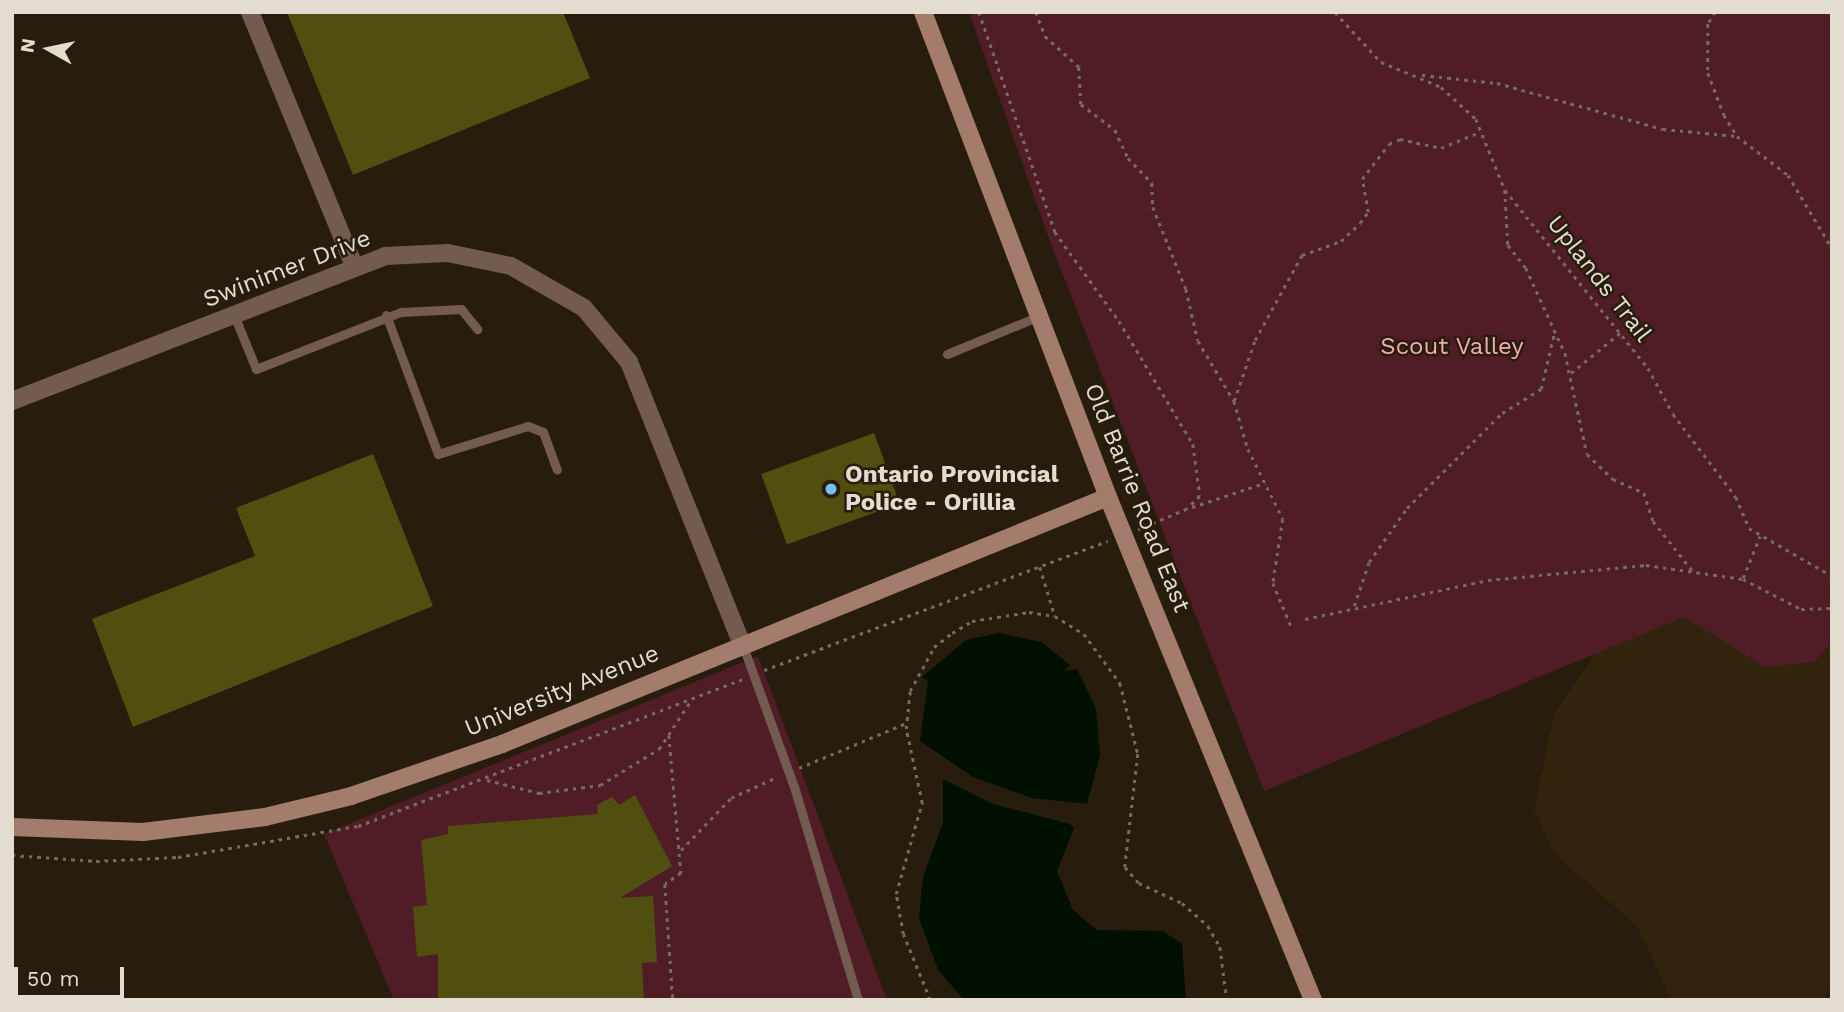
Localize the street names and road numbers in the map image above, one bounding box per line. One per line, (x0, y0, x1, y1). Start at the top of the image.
street label: Uplands Trail (1540, 210, 1658, 348)
street label: Swinimer Drive (199, 224, 375, 314)
street label: Old Barrie Road East (1078, 379, 1196, 617)
street label: University Avenue (460, 639, 664, 743)

